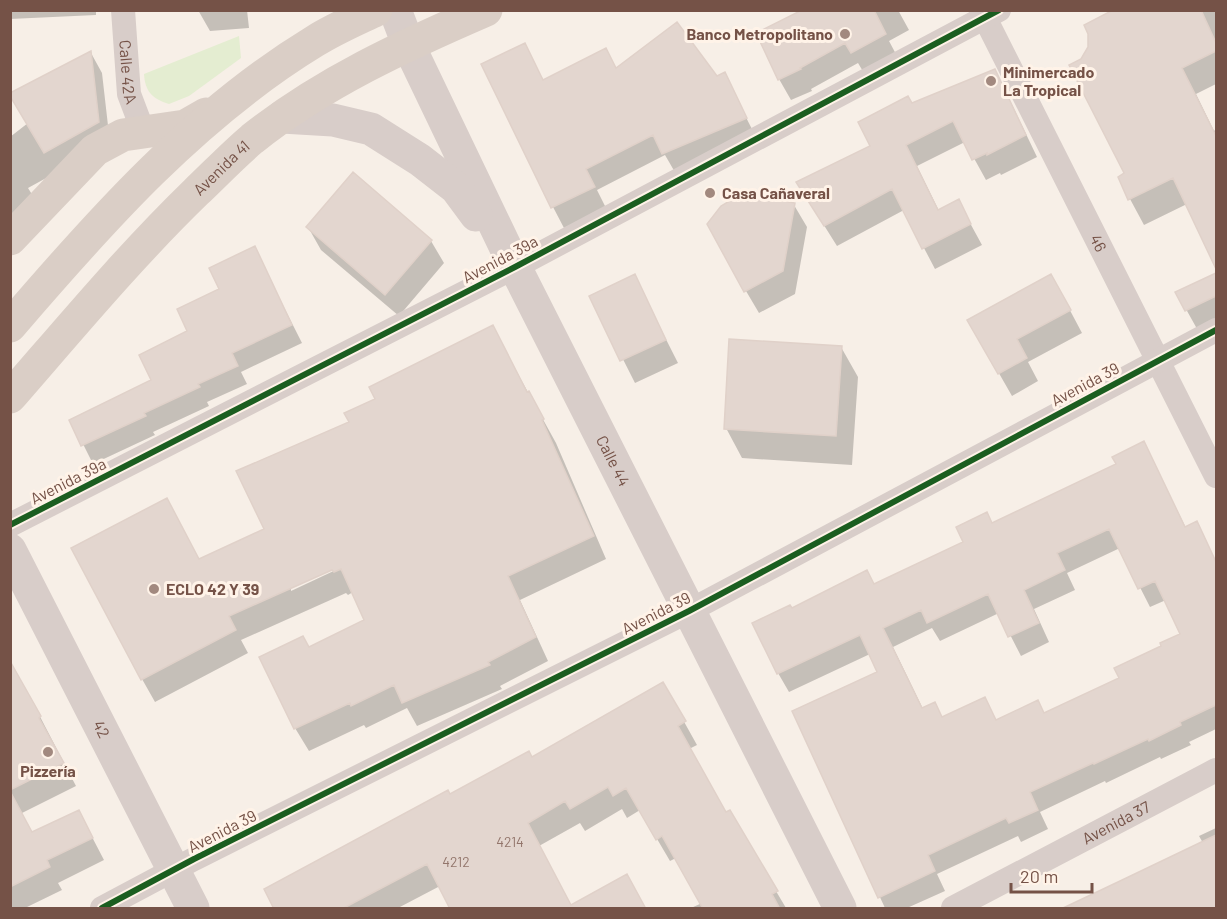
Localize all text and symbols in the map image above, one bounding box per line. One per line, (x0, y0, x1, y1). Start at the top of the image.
place label: Banco Metropolitano (686, 24, 833, 43)
marker: Banco Metropolitano (838, 27, 852, 41)
street label: Calle 42A (116, 39, 142, 107)
place label: Minimercado La Tropical (1003, 62, 1094, 99)
marker: Minimercado La Tropical (984, 74, 998, 88)
street label: Avenida 41 (189, 136, 253, 199)
place label: Casa Cañaveral (722, 183, 830, 202)
marker: Casa Cañaveral (703, 186, 717, 200)
street label: Avenida 39a (459, 231, 541, 286)
street label: 46 (1087, 231, 1111, 255)
street label: Avenida 39 (1047, 358, 1122, 409)
street label: Calle 44 (593, 432, 635, 489)
street label: Avenida 39a (27, 453, 109, 508)
place label: ECLO 42 Y 39 (166, 579, 259, 598)
marker: ECLO 42 Y 39 (147, 582, 161, 596)
street label: Avenida 39 (618, 587, 693, 638)
street label: 42 (90, 717, 114, 741)
marker: Pizzería (41, 745, 55, 759)
place label: Pizzería (20, 761, 76, 780)
street label: Avenida 37 (1079, 796, 1153, 848)
street label: Avenida 39 (184, 805, 259, 856)
house number: 4214 (496, 833, 524, 850)
house number: 4212 (442, 853, 470, 870)
scale bar (1011, 856, 1092, 894)
text: 20 m (1020, 865, 1058, 887)

